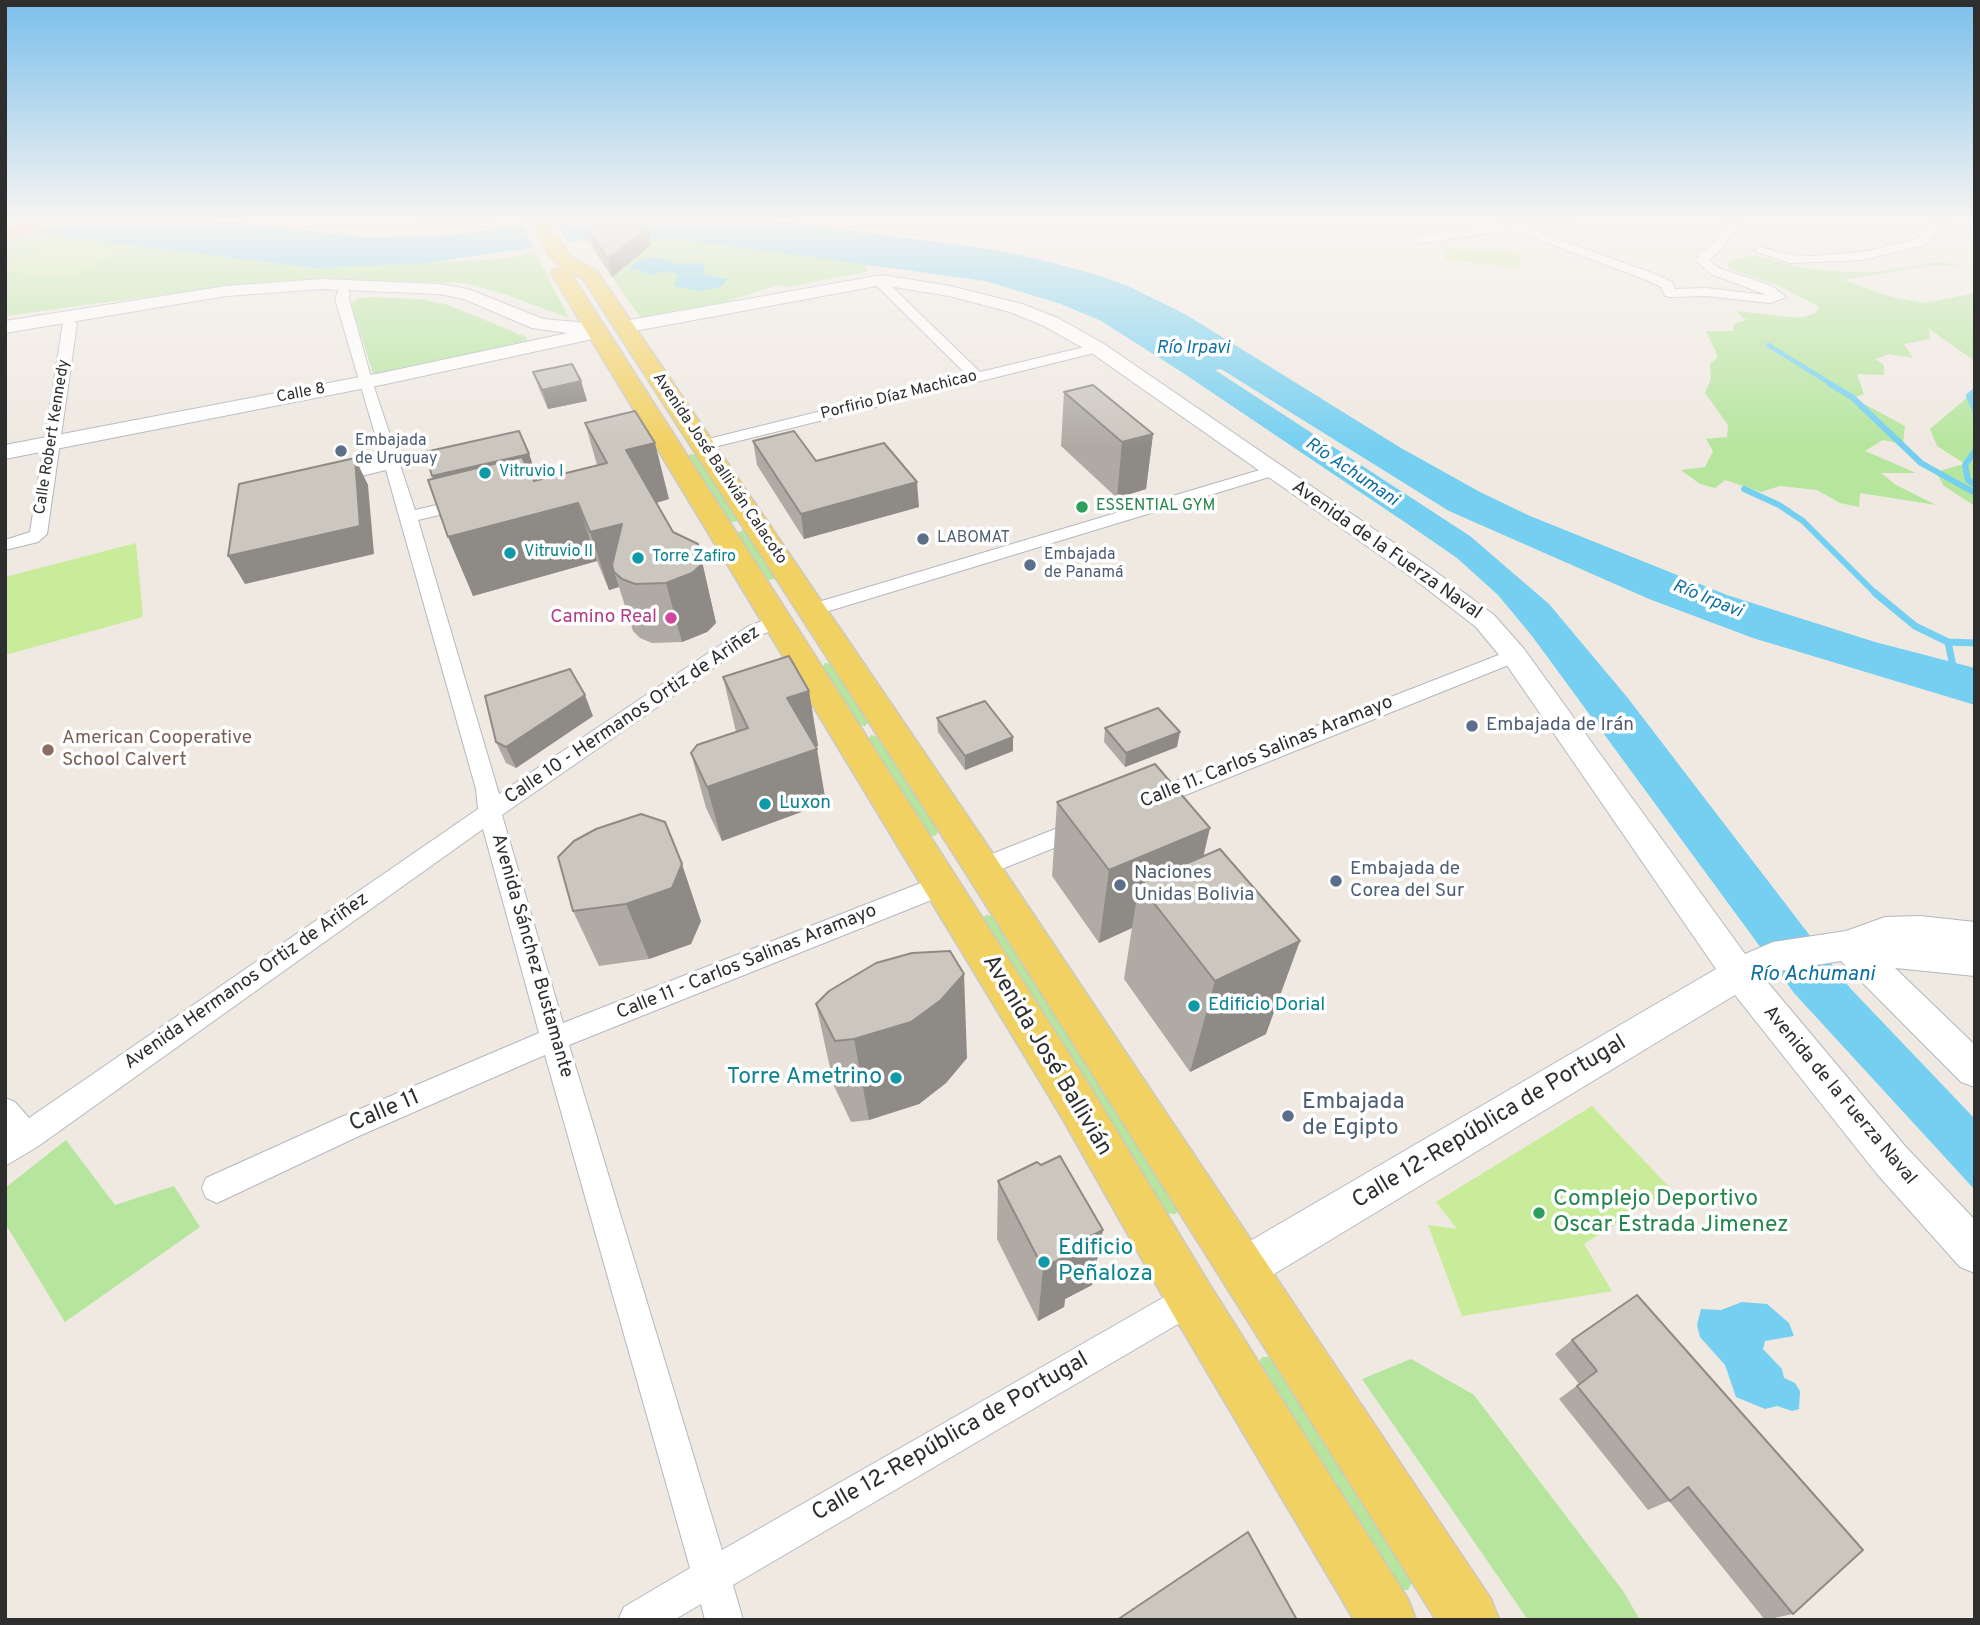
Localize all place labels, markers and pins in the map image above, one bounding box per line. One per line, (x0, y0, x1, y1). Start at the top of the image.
place label: Embajada de Uruguay (355, 432, 437, 470)
marker: Embajada de Uruguay (333, 443, 349, 459)
place label: Vitruvio I (499, 463, 564, 483)
marker: Vitruvio I (477, 465, 493, 481)
place label: ESSENTIAL GYM (1096, 497, 1215, 517)
marker: ESSENTIAL GYM (1074, 499, 1090, 515)
place label: LABOMAT (937, 529, 1010, 549)
marker: LABOMAT (915, 531, 931, 547)
place label: Vitruvio II (524, 543, 593, 563)
marker: Vitruvio II (502, 545, 518, 561)
place label: Embajada de Panamá (1044, 546, 1123, 584)
place label: Torre Zafiro (652, 548, 736, 568)
marker: Torre Zafiro (630, 550, 646, 566)
marker: Embajada de Panamá (1022, 557, 1038, 573)
place label: Camino Real (550, 607, 657, 629)
marker: Camino Real (663, 610, 679, 626)
place label: Embajada de Irán (1486, 715, 1634, 737)
marker: Embajada de Irán (1464, 718, 1480, 734)
place label: American Cooperative School Calvert (62, 728, 252, 772)
marker: American Cooperative School Calvert (40, 742, 56, 758)
place label: Luxon (779, 793, 831, 815)
marker: Luxon (757, 796, 773, 812)
place label: Embajada de Corea del Sur (1350, 859, 1464, 903)
place label: Naciones Unidas Bolivia (1134, 863, 1254, 907)
marker: Embajada de Corea del Sur (1328, 873, 1344, 889)
marker: Naciones Unidas Bolivia (1112, 877, 1128, 893)
place label: Edificio Dorial (1208, 995, 1325, 1017)
marker: Edificio Dorial (1186, 998, 1202, 1014)
place label: Torre Ametrino (727, 1064, 882, 1092)
marker: Torre Ametrino (888, 1070, 904, 1086)
place label: Embajada de Egipto (1302, 1089, 1404, 1143)
marker: Embajada de Egipto (1280, 1108, 1296, 1124)
place label: Complejo Deportivo Oscar Estrada Jimenez (1553, 1186, 1789, 1240)
marker: Complejo Deportivo Oscar Estrada Jimenez (1531, 1205, 1547, 1221)
place label: Edificio Peñaloza (1058, 1235, 1153, 1289)
marker: Edificio Peñaloza (1036, 1254, 1052, 1270)

